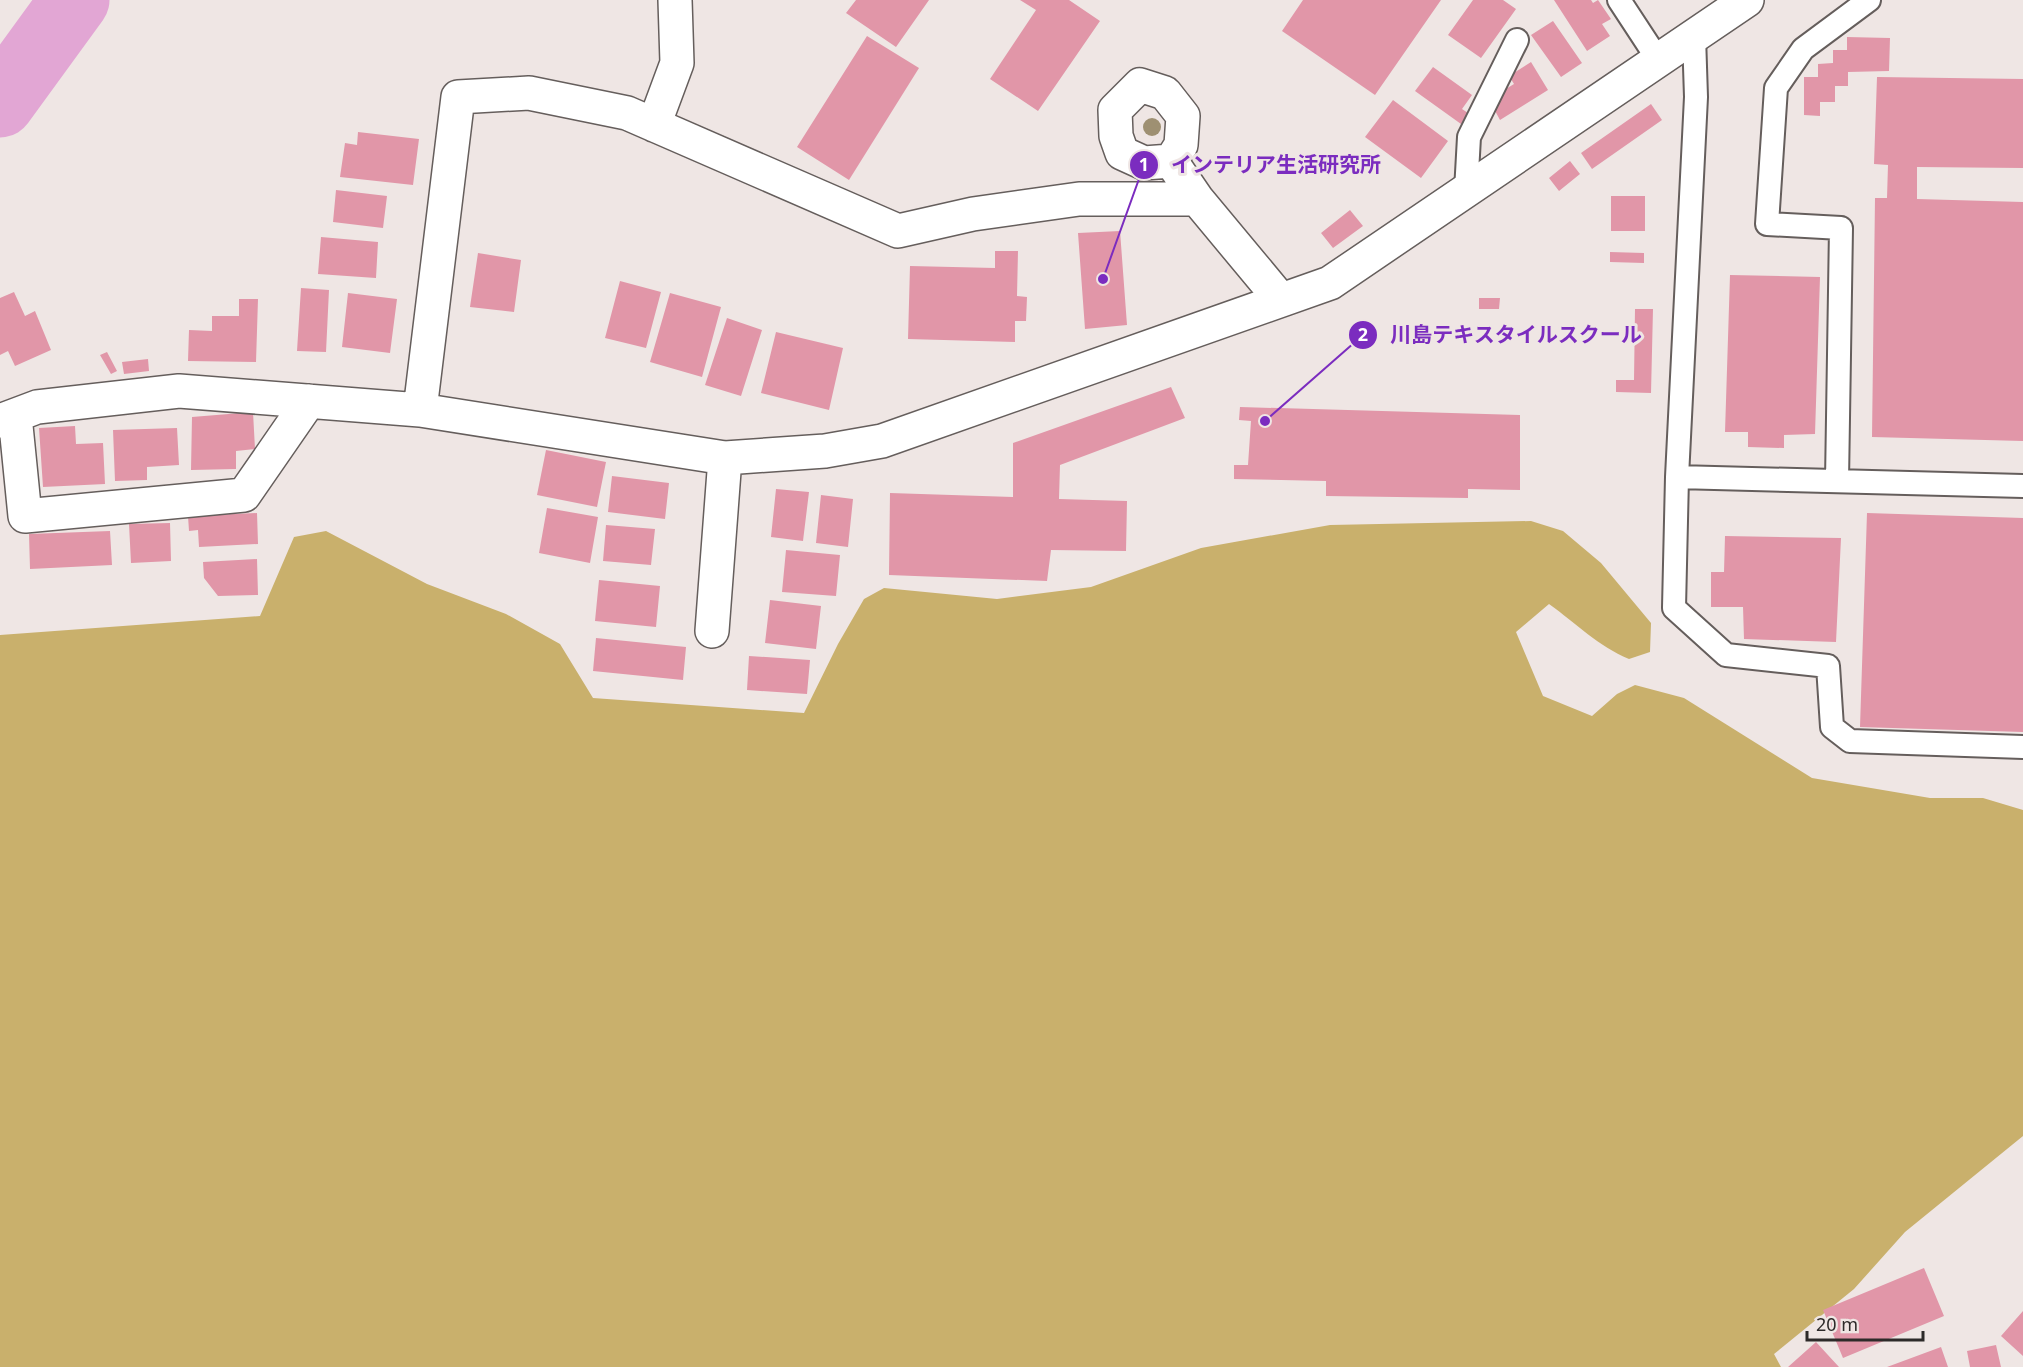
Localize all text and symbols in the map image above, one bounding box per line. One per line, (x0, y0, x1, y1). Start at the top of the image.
callout: インテリア生活研究所 (1129, 145, 1393, 184)
text: インテリア生活研究所 (1171, 150, 1381, 178)
text: 1 (1139, 152, 1149, 176)
callout: 川島テキスタイルスクール (1348, 315, 1654, 354)
text: 川島テキスタイルスクール (1390, 320, 1642, 348)
text: 2 (1358, 322, 1368, 346)
scale bar (1807, 1304, 1922, 1342)
text: 20 m (1816, 1312, 1858, 1336)

